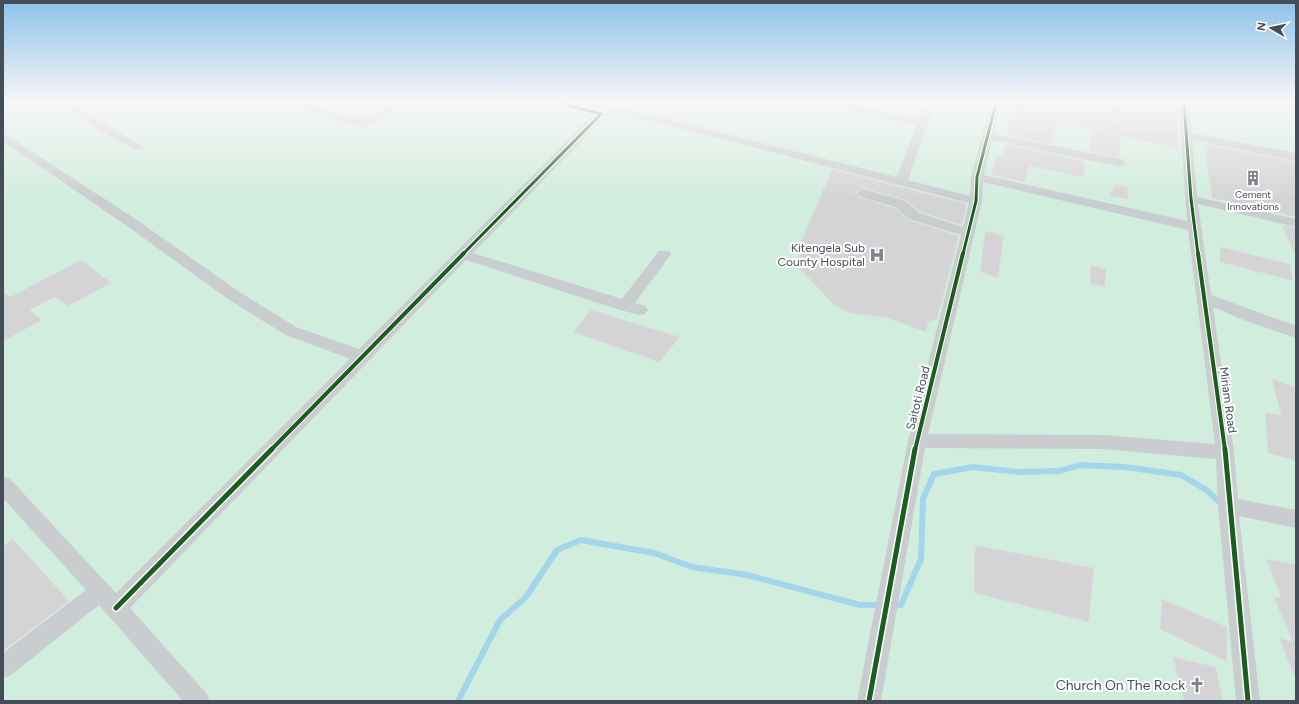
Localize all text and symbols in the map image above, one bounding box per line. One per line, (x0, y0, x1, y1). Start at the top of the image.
north arrow (1251, 8, 1291, 48)
text: N (1255, 21, 1269, 32)
building icon: Cement Innovations (1244, 169, 1262, 187)
place label: Cement Innovations (1227, 188, 1279, 213)
place label: Kitengela Sub County Hospital (777, 241, 865, 269)
hospital icon: Kitengela Sub County Hospital (868, 246, 886, 264)
street label: Saitoti Road (903, 364, 933, 432)
street label: Miriam Road (1216, 366, 1240, 434)
church icon: Church On The Rock (1188, 676, 1206, 694)
place label: Church On The Rock (1056, 677, 1185, 694)

